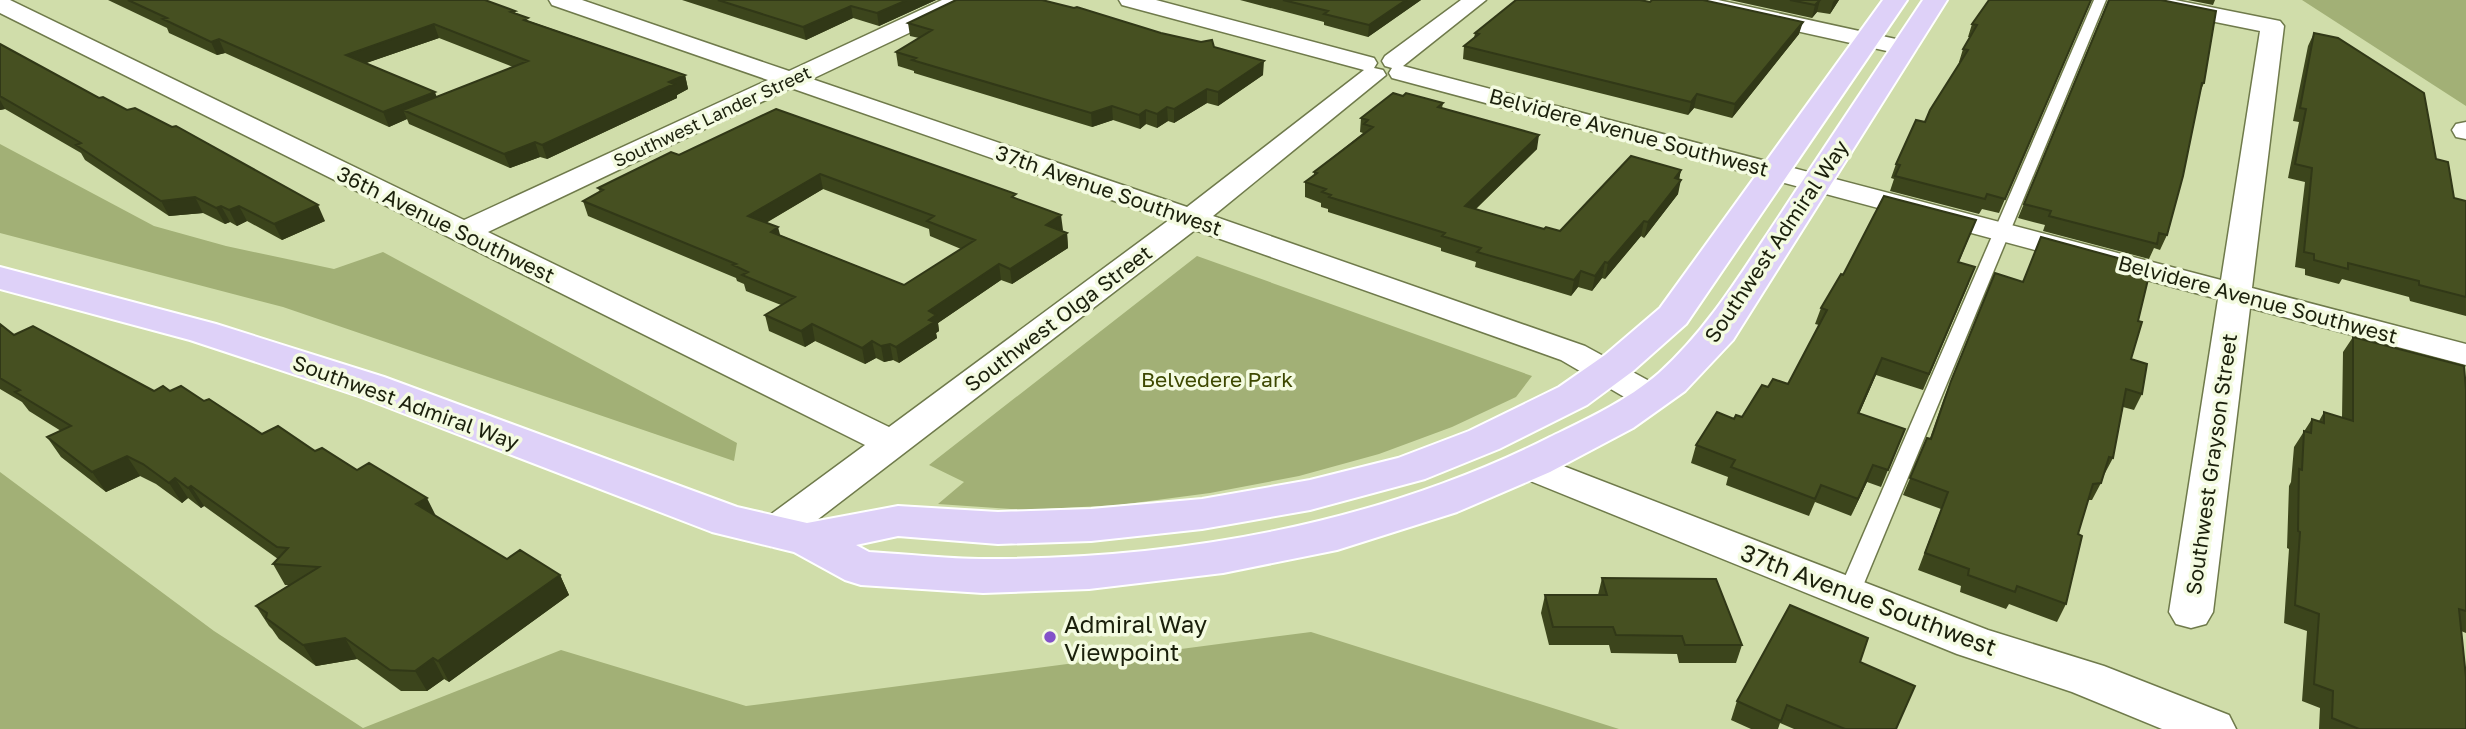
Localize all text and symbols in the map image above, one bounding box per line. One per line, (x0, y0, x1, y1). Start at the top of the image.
street label: Southwest Lander Street (610, 61, 814, 171)
street label: Belvidere Avenue Southwest (1486, 82, 1772, 182)
street label: Southwest Admiral Way (1698, 134, 1854, 347)
street label: 37th Avenue Southwest (992, 139, 1226, 241)
street label: 36th Avenue Southwest (333, 160, 559, 288)
street label: Southwest Olga Street (959, 239, 1157, 397)
street label: Belvidere Avenue Southwest (2115, 249, 2401, 349)
street label: Southwest Grayson Street (2180, 332, 2242, 596)
street label: Southwest Admiral Way (289, 349, 523, 455)
park label: Belvedere Park (1141, 366, 1293, 392)
street label: 37th Avenue Southwest (1737, 537, 2001, 661)
place label: Admiral Way Viewpoint (1064, 609, 1207, 666)
marker: Admiral Way Viewpoint (1042, 629, 1058, 645)

